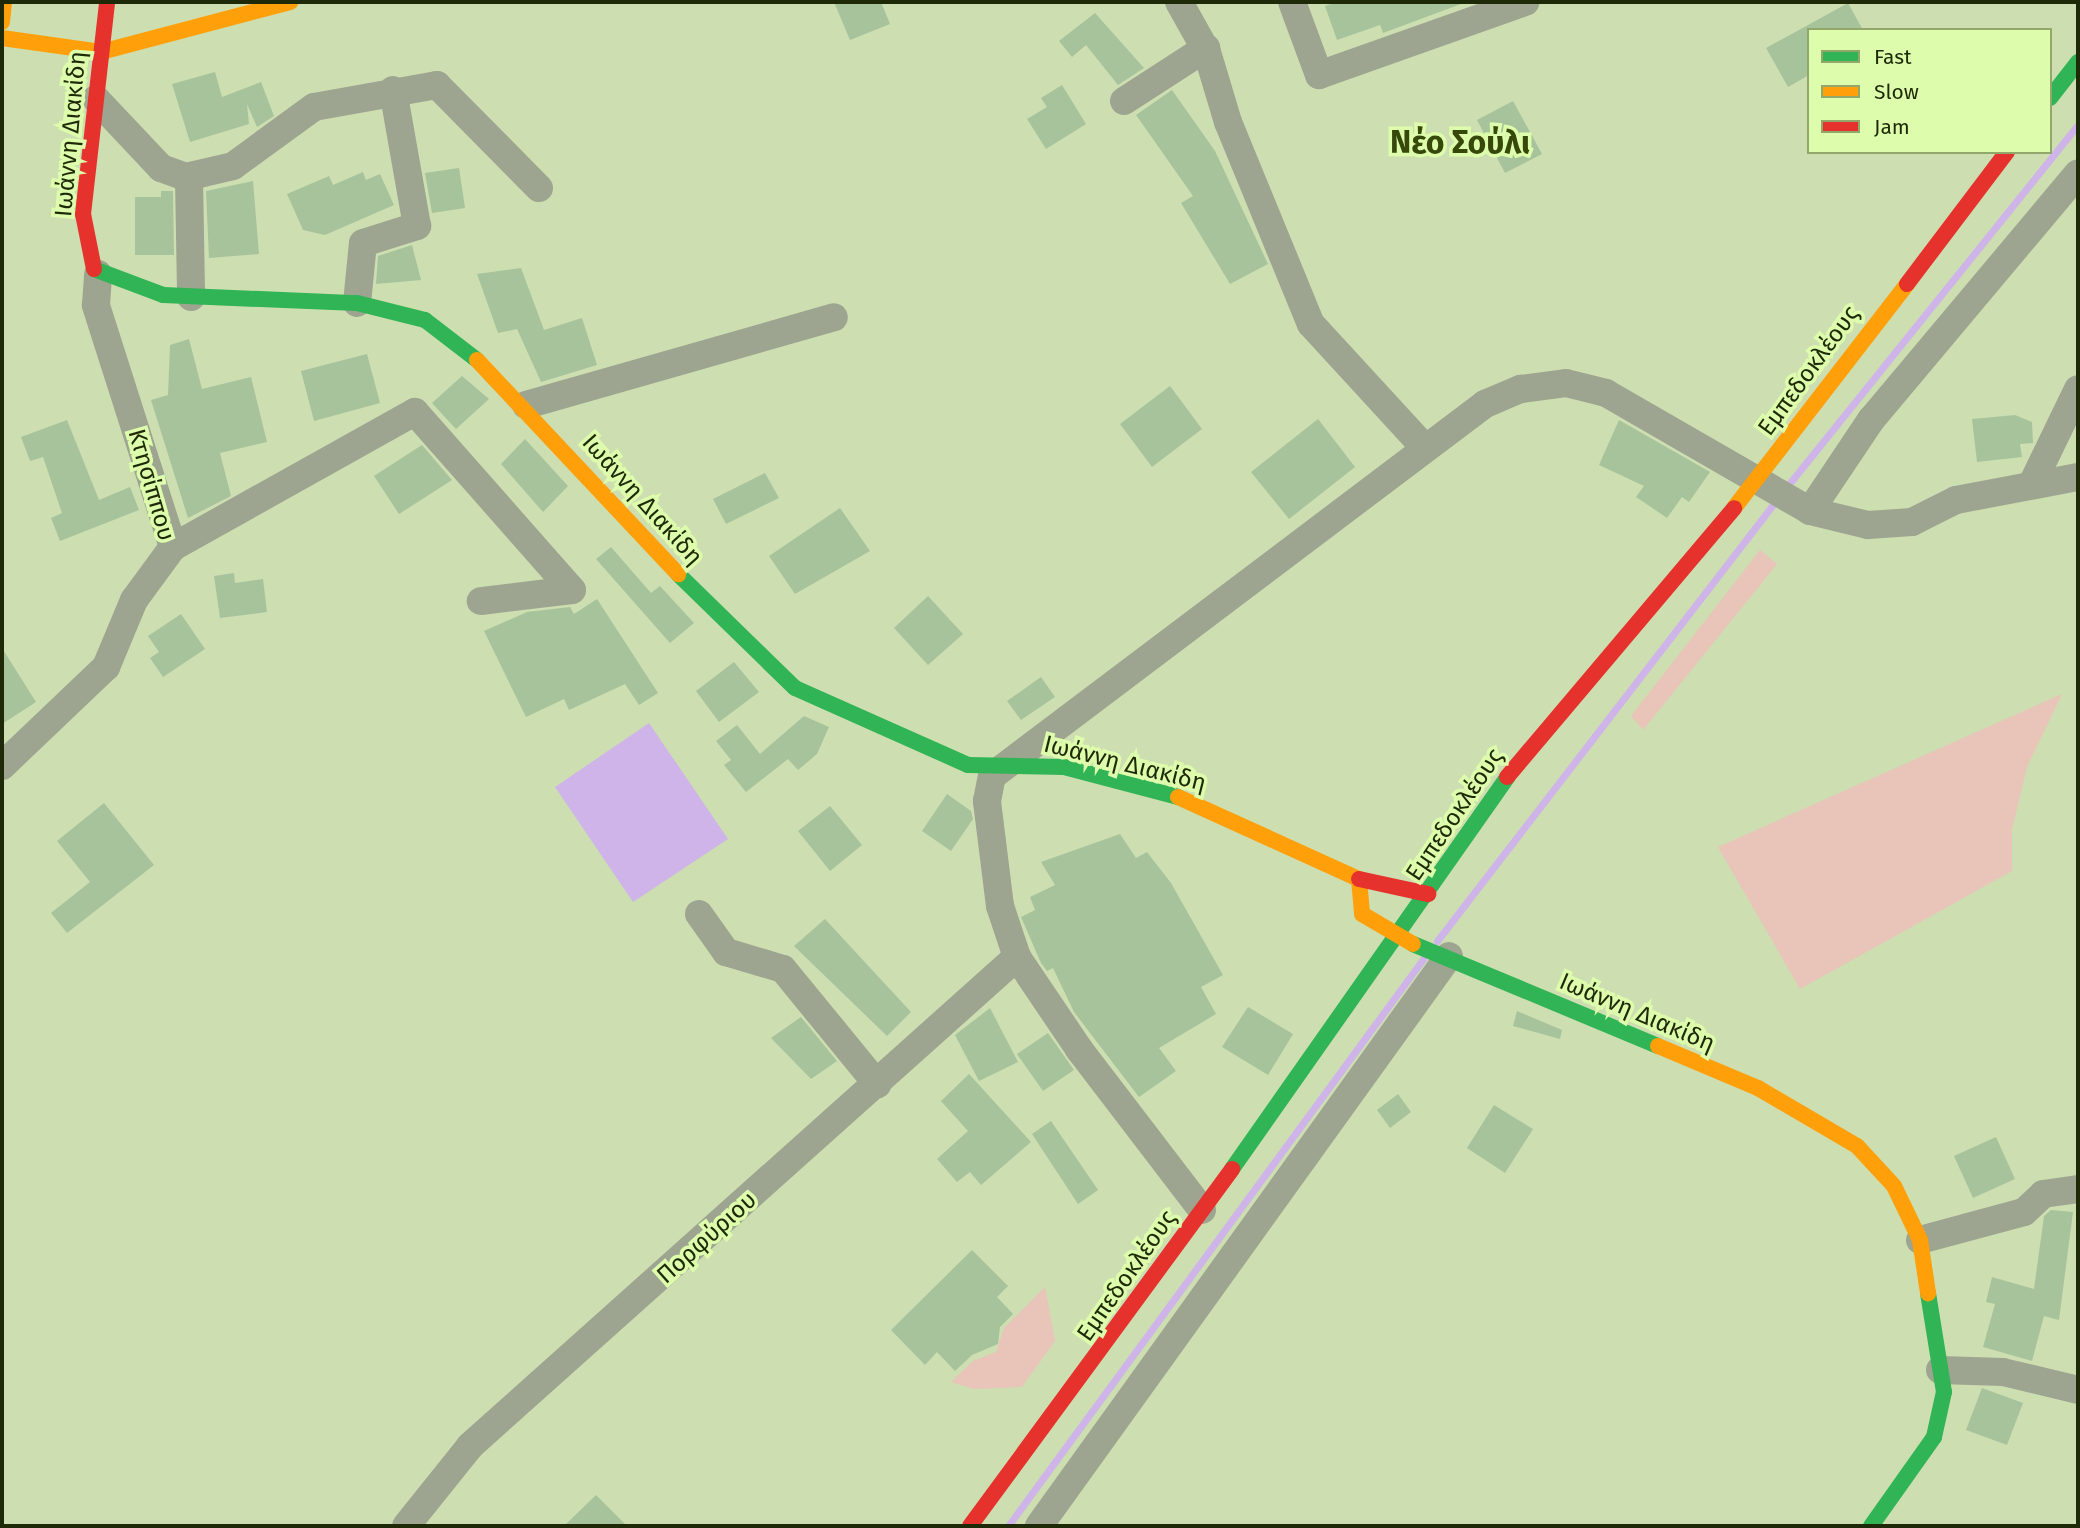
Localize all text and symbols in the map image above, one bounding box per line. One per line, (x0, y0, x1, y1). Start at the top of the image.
legend (1807, 28, 2052, 154)
text: Fast (1874, 44, 1912, 70)
street label: Ιωάννη Διακίδη (49, 50, 93, 218)
text: Slow (1874, 79, 1919, 105)
text: Jam (1874, 114, 1910, 140)
district label: Νέο Σούλι (1390, 123, 1530, 161)
street label: Εμπεδοκλέους (1752, 301, 1866, 441)
street label: Κτησίππου (121, 426, 181, 544)
street label: Ιωάννη Διακίδη (576, 429, 708, 571)
street label: Ιωάννη Διακίδη (1041, 730, 1209, 798)
street label: Εμπεδοκλέους (1400, 743, 1510, 887)
street label: Ιωάννη Διακίδη (1555, 967, 1719, 1059)
street label: Πορφύριου (651, 1186, 763, 1290)
street label: Εμπεδοκλέους (1071, 1205, 1183, 1347)

